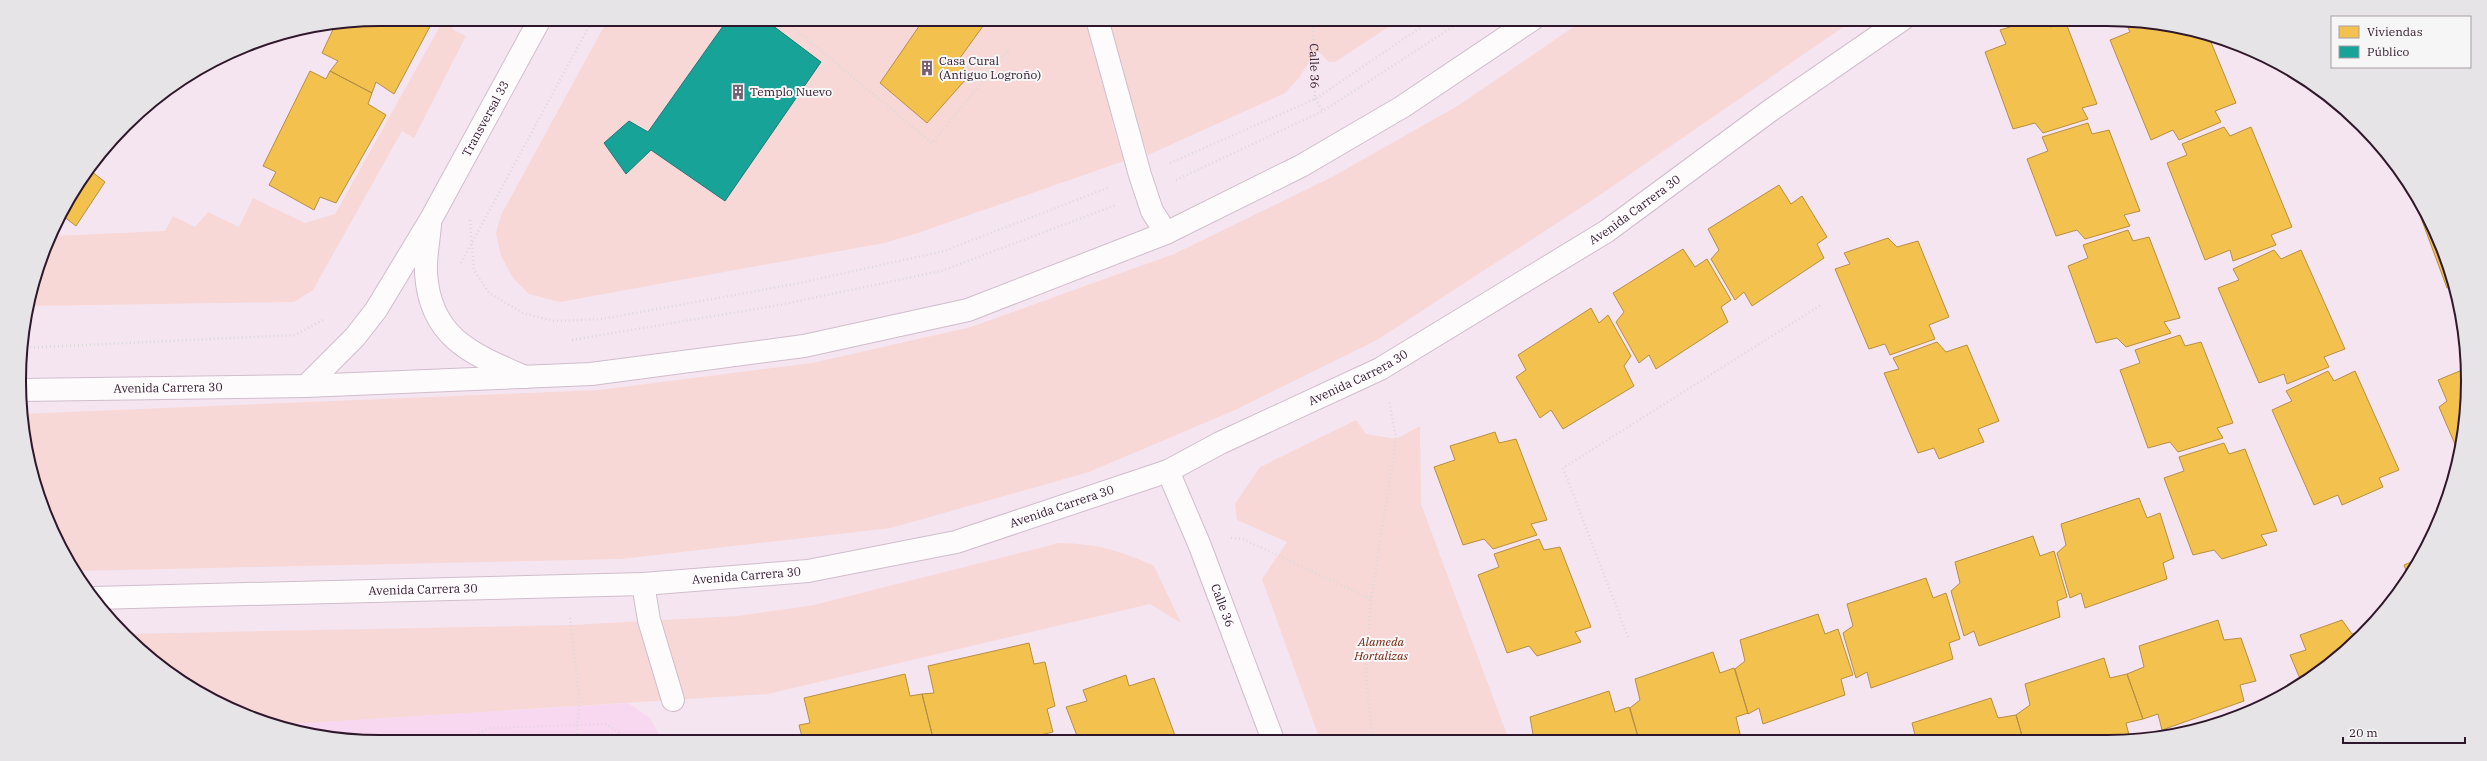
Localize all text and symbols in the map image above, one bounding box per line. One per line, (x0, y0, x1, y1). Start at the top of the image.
legend (2331, 16, 2471, 68)
text: Viviendas (2367, 24, 2423, 39)
street label: Calle 36 (1307, 43, 1323, 89)
text: Público (2367, 44, 2410, 59)
place label: Casa Cural (Antiguo Logroño) (939, 53, 1041, 82)
building icon: Casa Cural (Antiguo Logroño) (918, 59, 936, 77)
street label: Transversal 33 (458, 78, 512, 159)
building icon: Templo Nuevo (729, 83, 747, 101)
place label: Templo Nuevo (750, 84, 832, 99)
street label: Avenida Carrera 30 (1586, 171, 1683, 247)
street label: Avenida Carrera 30 (1306, 346, 1410, 408)
street label: Avenida Carrera 30 (113, 379, 223, 396)
street label: Avenida Carrera 30 (1007, 482, 1116, 531)
street label: Avenida Carrera 30 (691, 564, 801, 587)
street label: Avenida Carrera 30 (368, 580, 478, 598)
street label: Calle 36 (1208, 581, 1238, 629)
park label: Alameda Hortalizas (1353, 634, 1408, 663)
scale bar (2343, 719, 2465, 745)
text: 20 m (2349, 725, 2378, 740)

